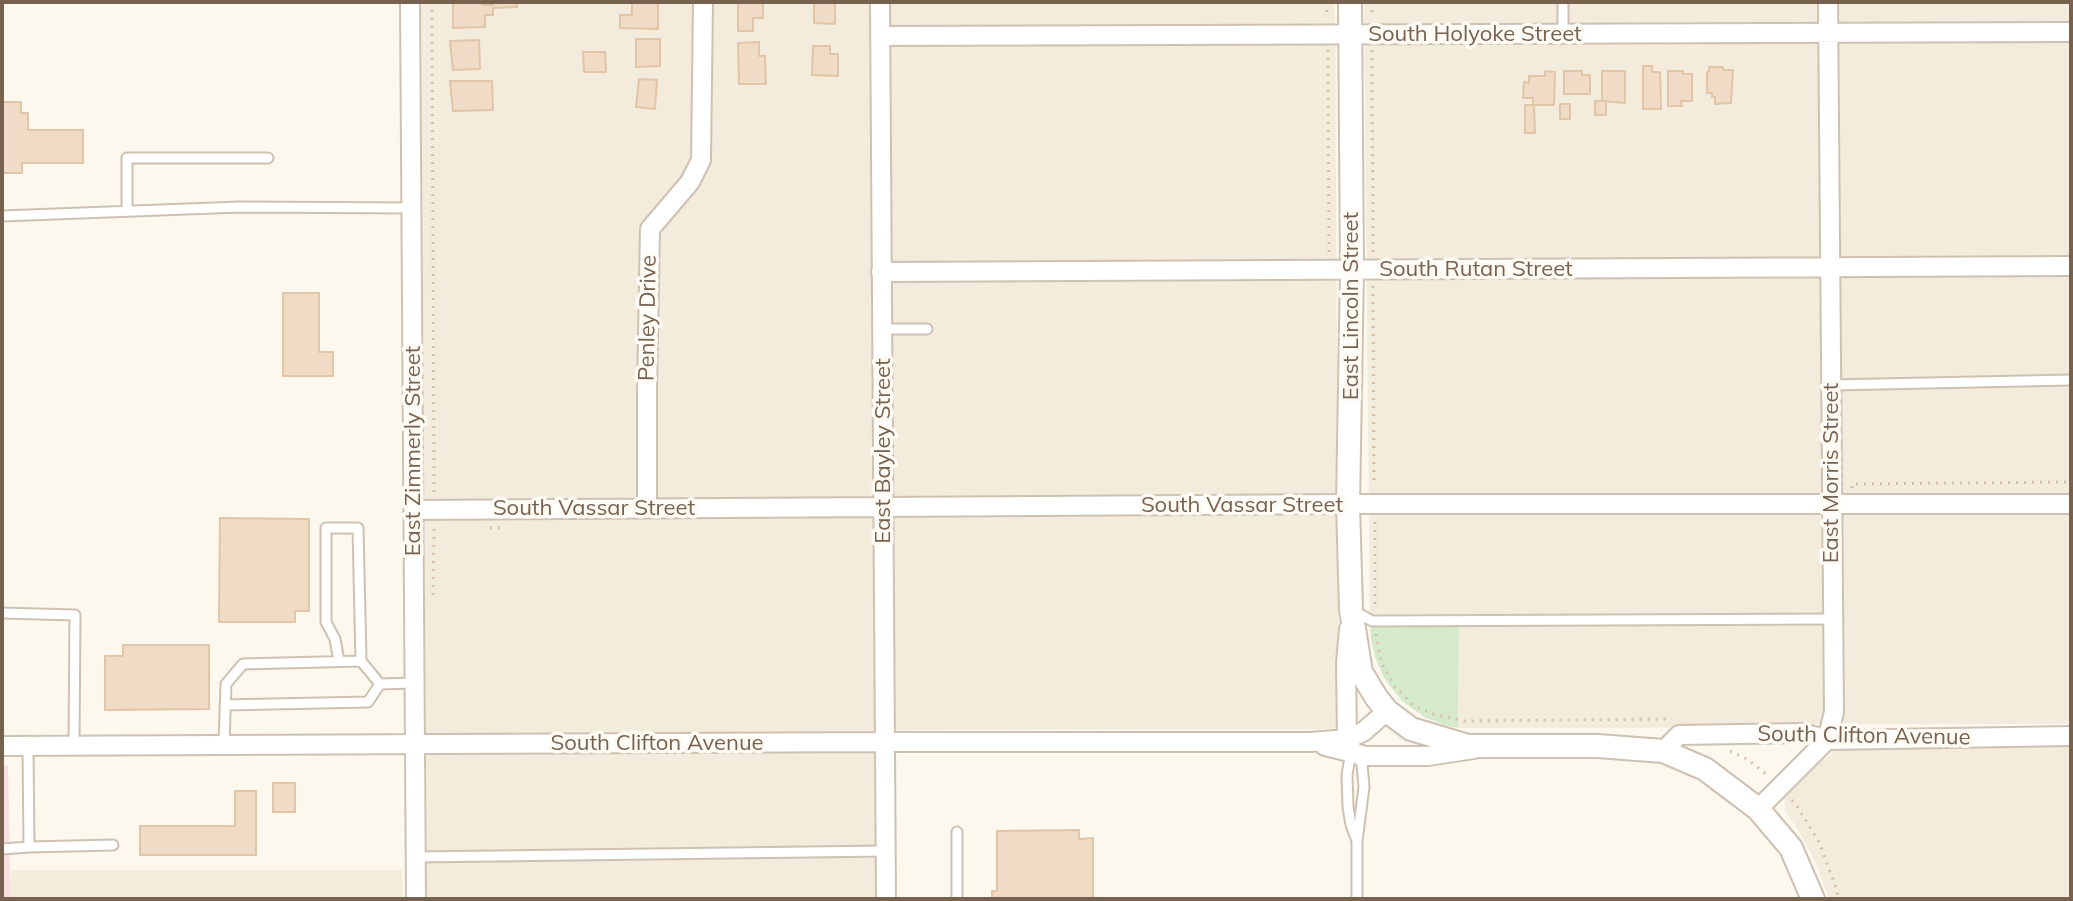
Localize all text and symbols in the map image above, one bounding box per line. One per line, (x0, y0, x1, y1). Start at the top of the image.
street label: South Holyoke Street (1368, 21, 1582, 47)
street label: East Lincoln Street (1338, 212, 1364, 400)
street label: Penley Drive (634, 255, 662, 381)
street label: South Rutan Street (1379, 256, 1573, 282)
street label: East Zimmerly Street (400, 346, 426, 556)
street label: East Bayley Street (870, 358, 896, 544)
street label: East Morris Street (1818, 383, 1844, 563)
street label: South Vassar Street (1141, 492, 1343, 518)
street label: South Vassar Street (493, 495, 695, 521)
street label: South Clifton Avenue (1757, 721, 1971, 751)
street label: South Clifton Avenue (550, 730, 764, 756)

